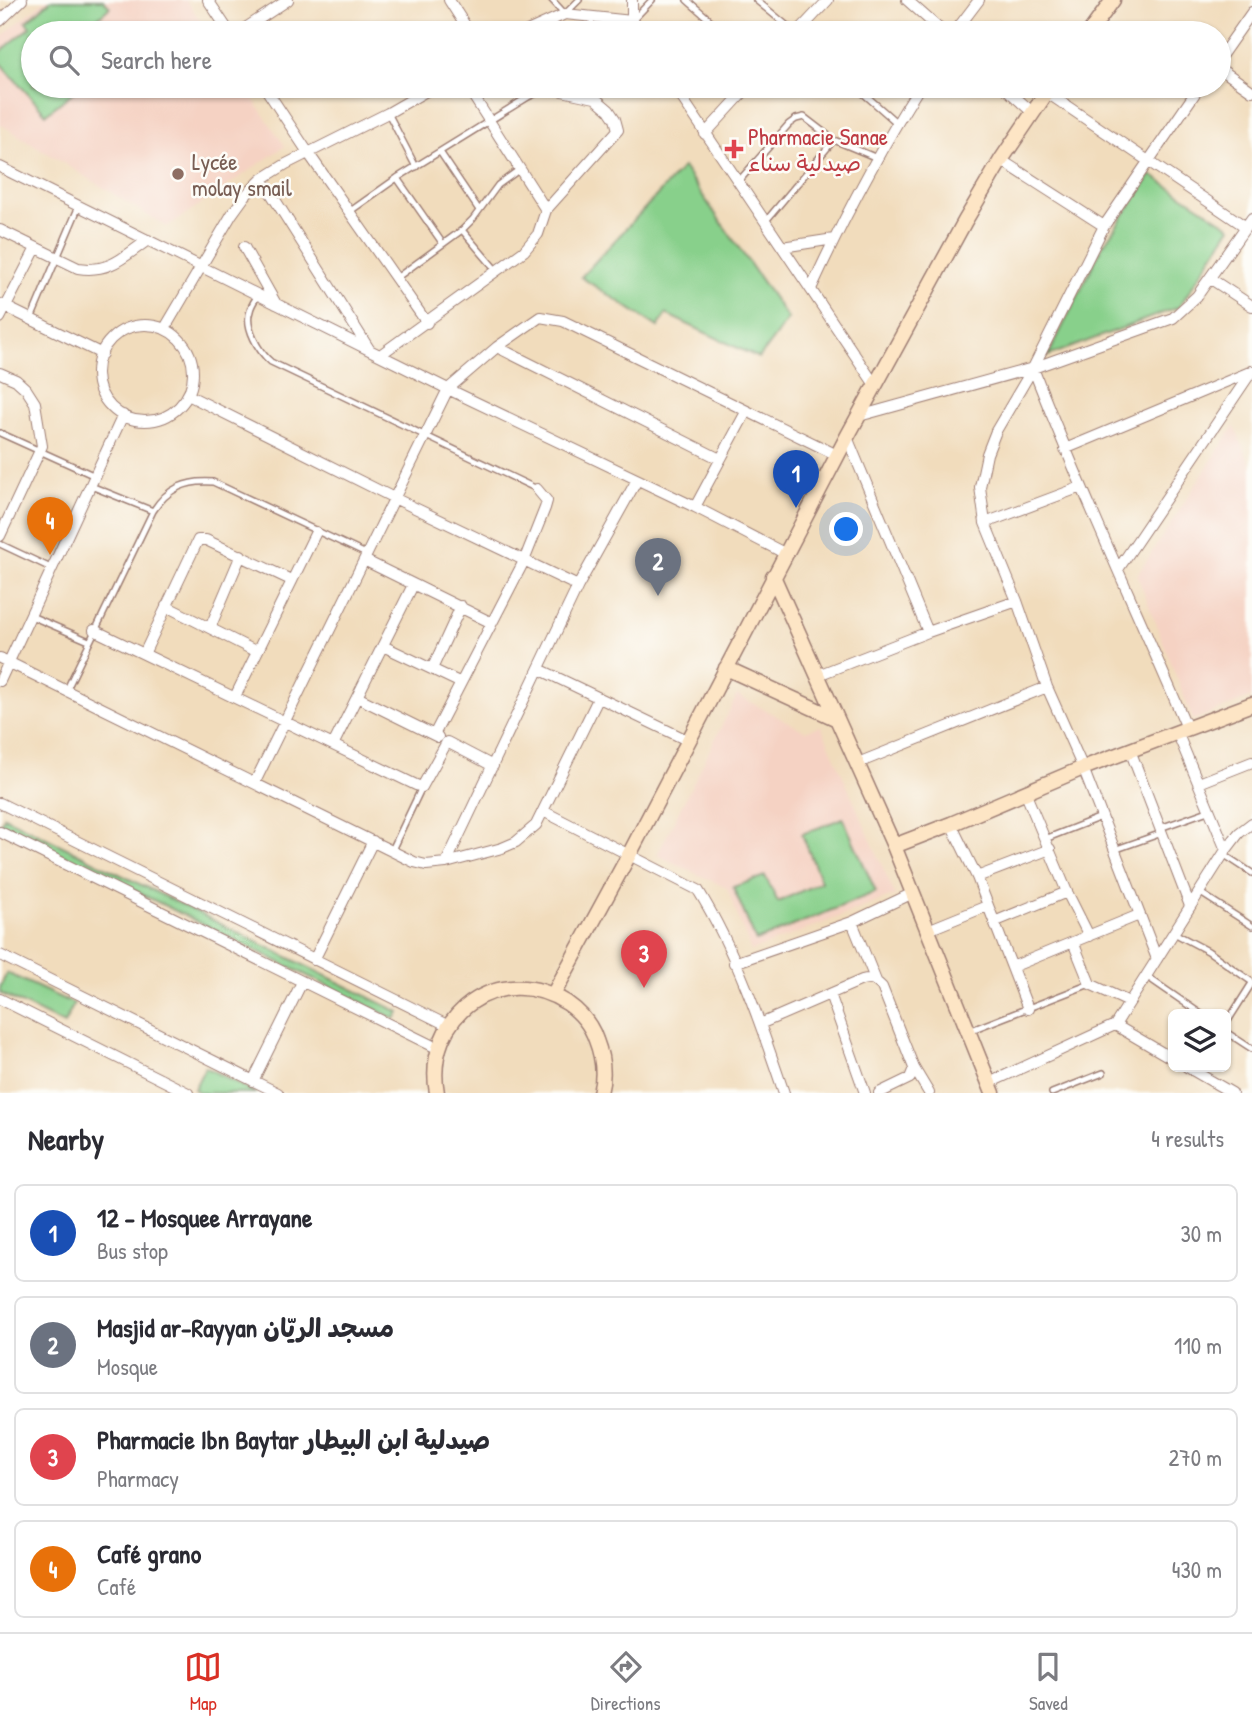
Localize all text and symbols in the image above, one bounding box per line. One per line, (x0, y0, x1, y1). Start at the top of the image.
search box (21, 21, 1231, 98)
icon: search (45, 41, 83, 79)
text: Search here (101, 42, 212, 77)
place label: Pharmacie Sanae صيدلية سناء (748, 121, 888, 178)
marker: Pharmacie Sanae صيدلية سناء (726, 141, 742, 157)
place label: Lycée molay smail (192, 146, 293, 203)
marker: Lycée molay smail (170, 166, 186, 182)
pin: 1 (773, 450, 819, 508)
pin: 4 (27, 497, 73, 555)
your location (829, 512, 863, 546)
pin: 2 (635, 538, 681, 596)
pin: 3 (621, 930, 667, 988)
map controls (1168, 1009, 1231, 1072)
button: layers (1168, 1009, 1231, 1072)
text: Nearby (28, 1119, 104, 1159)
text: 4 results (1151, 1123, 1224, 1154)
text: 12 - Mosquee Arrayane (97, 1200, 312, 1235)
text: 1 (49, 1218, 57, 1249)
text: 30 m (1180, 1218, 1222, 1249)
text: Bus stop (97, 1235, 168, 1266)
text: Masjid ar-Rayyan مسجد الريّان (97, 1310, 394, 1345)
text: 2 (48, 1330, 58, 1361)
text: 110 m (1174, 1330, 1222, 1361)
text: Mosque (97, 1351, 158, 1382)
text: Pharmacie Ibn Baytar صيدلية ابن البيطار (97, 1422, 490, 1457)
text: 3 (48, 1442, 58, 1473)
text: 270 m (1169, 1442, 1222, 1473)
text: Pharmacy (97, 1463, 179, 1494)
text: Café grano (97, 1536, 201, 1571)
text: 4 (49, 1554, 57, 1585)
text: 430 m (1172, 1554, 1222, 1585)
text: Café (97, 1571, 136, 1602)
tab: Map (184, 1648, 222, 1716)
tab: Directions (591, 1648, 661, 1716)
tab: Saved (1029, 1648, 1068, 1716)

